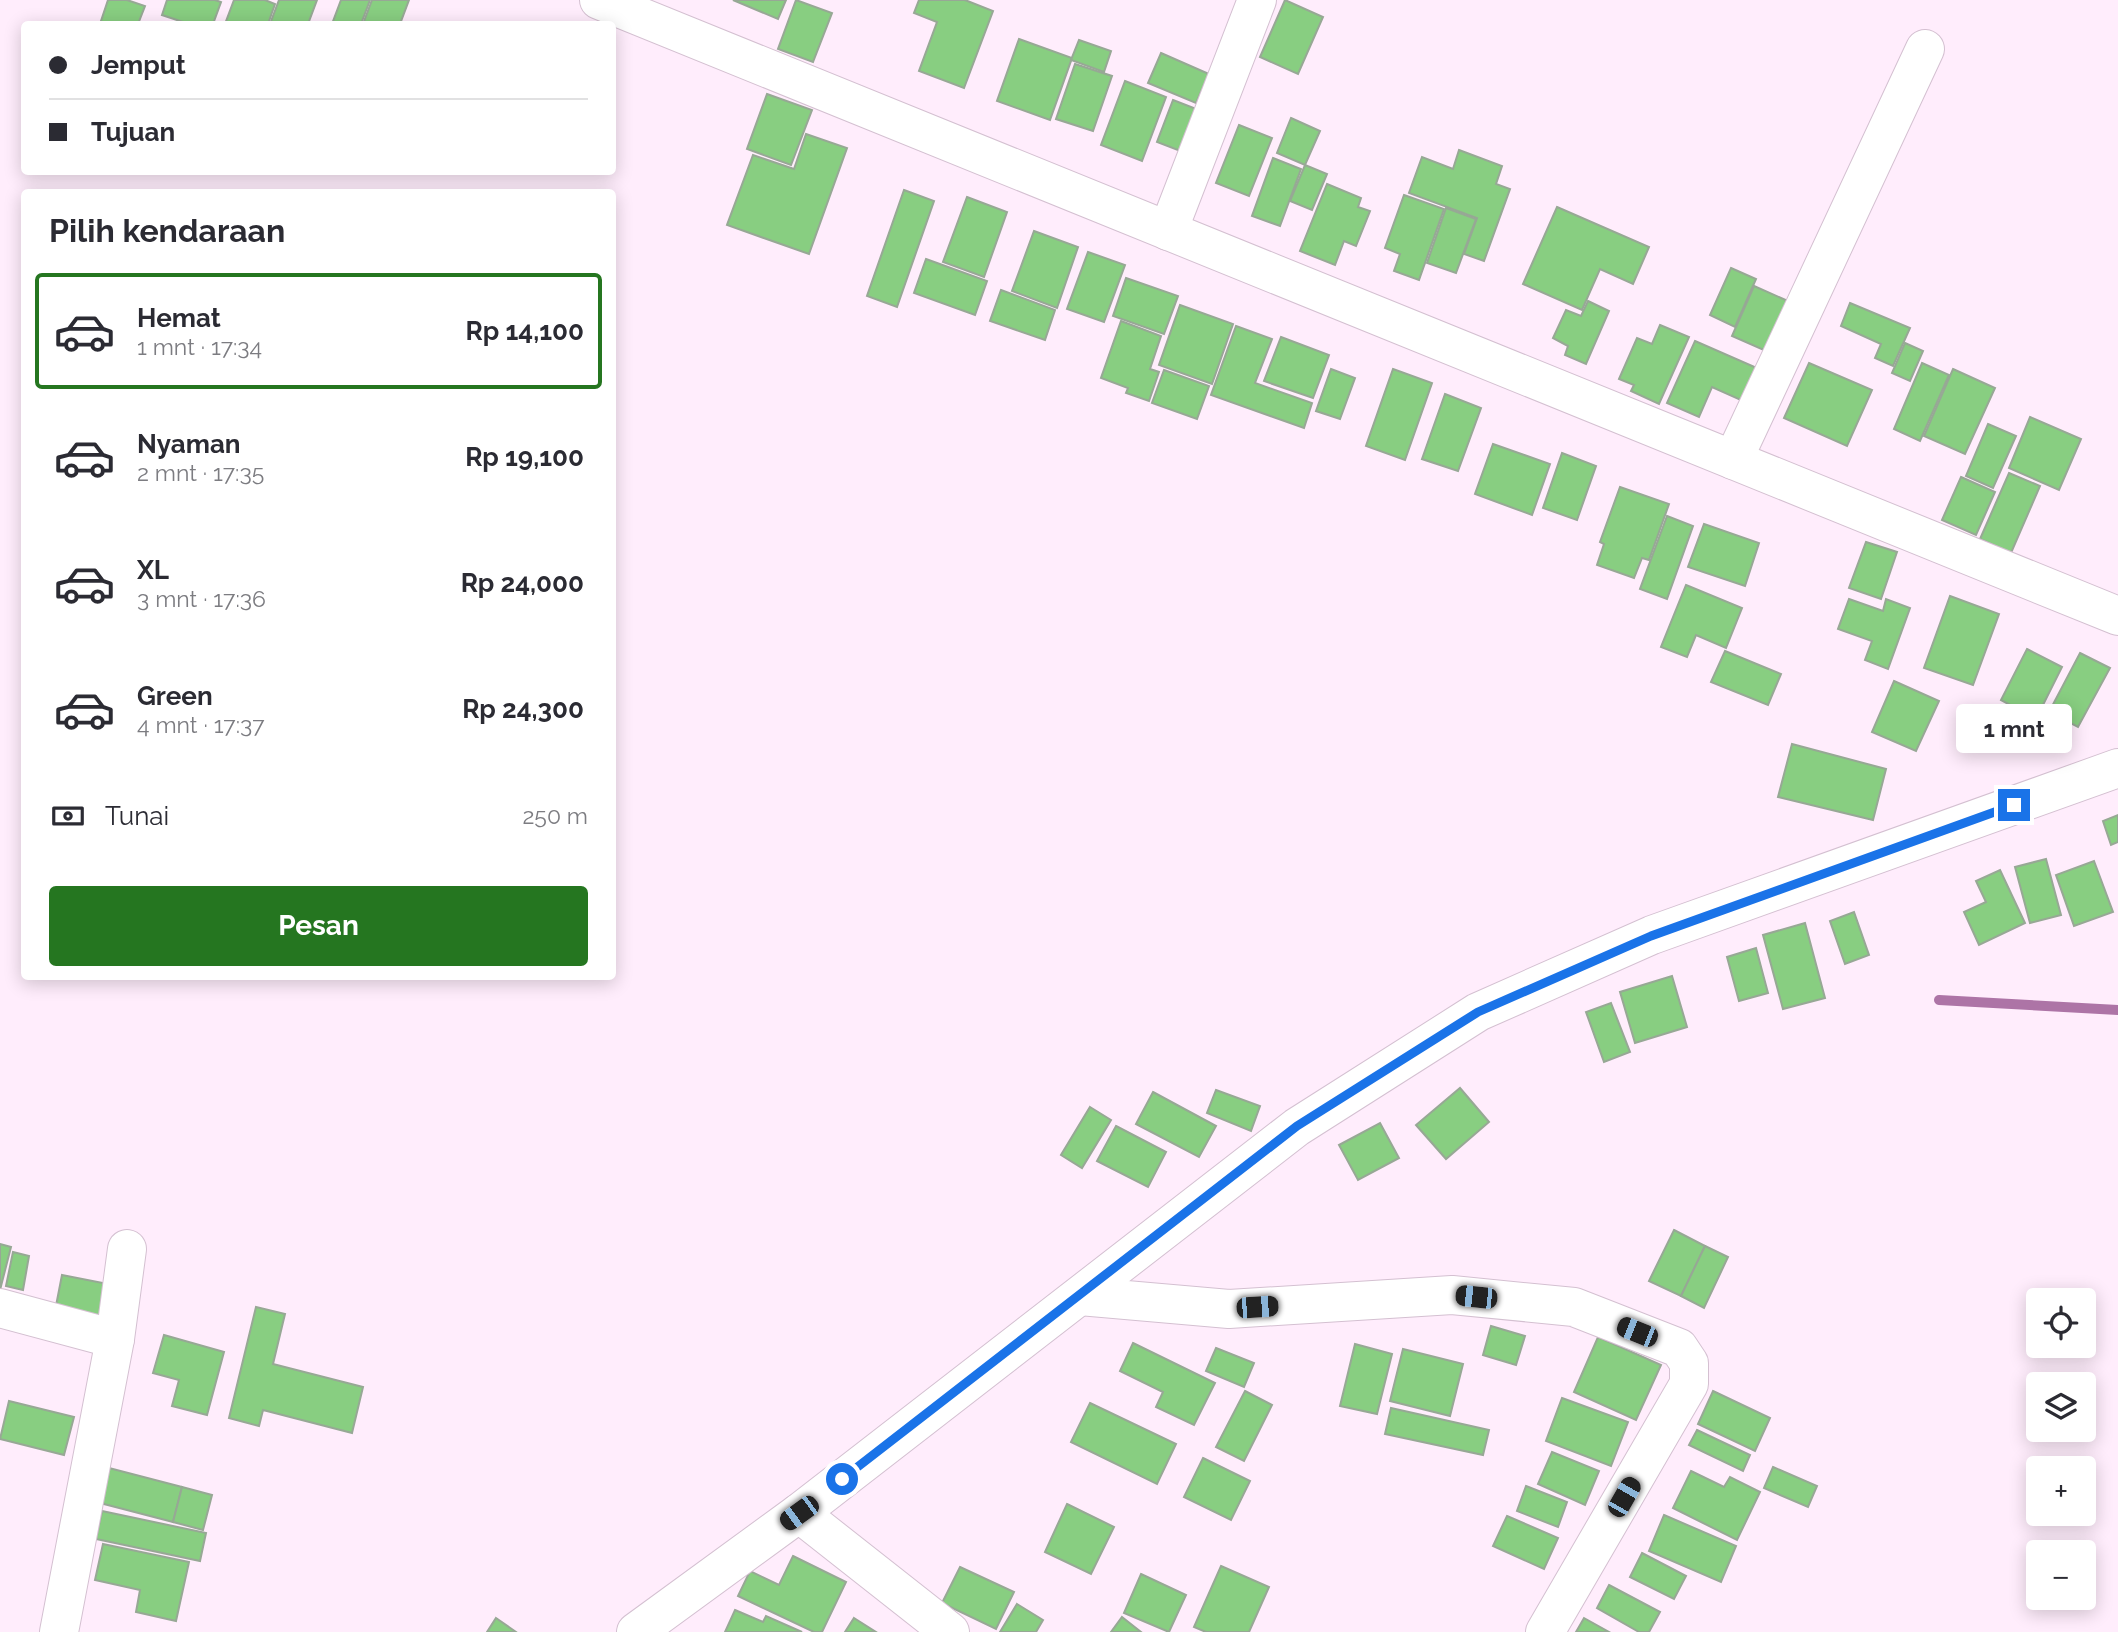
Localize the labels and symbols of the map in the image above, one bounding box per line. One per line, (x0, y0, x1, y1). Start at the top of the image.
callout: 1 mnt (1956, 704, 2072, 752)
route end (1998, 789, 2030, 821)
car (1455, 1284, 1498, 1310)
car (1236, 1295, 1279, 1319)
car (1614, 1314, 1661, 1350)
route start (826, 1463, 858, 1495)
car (1605, 1474, 1644, 1520)
car (776, 1492, 823, 1534)

